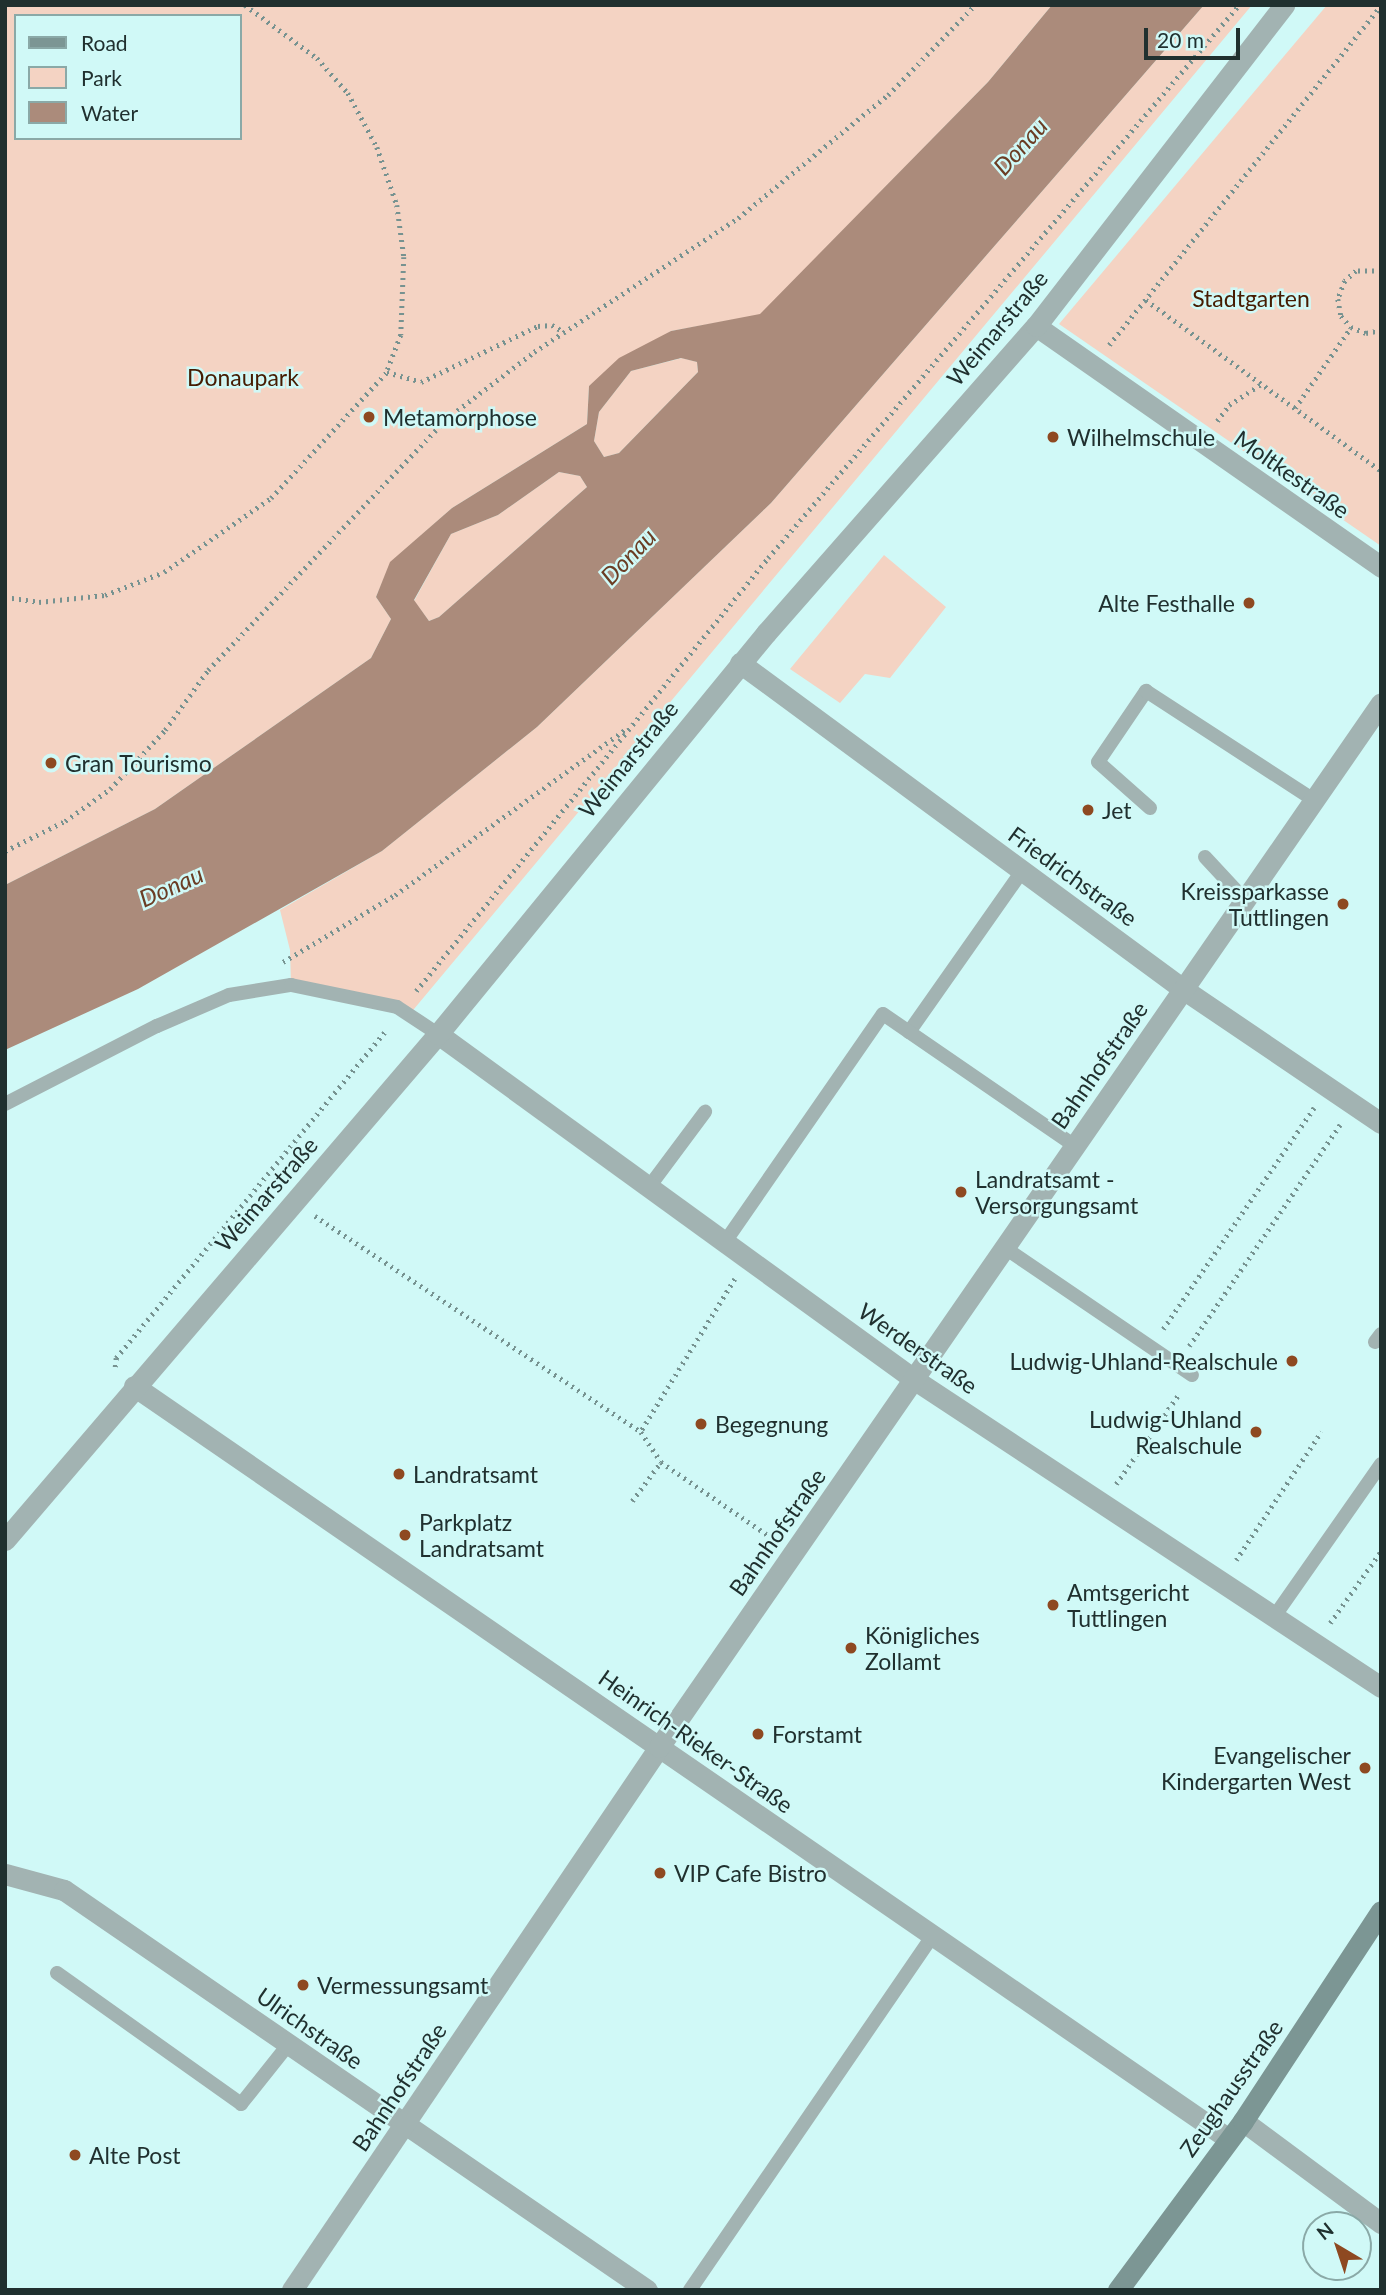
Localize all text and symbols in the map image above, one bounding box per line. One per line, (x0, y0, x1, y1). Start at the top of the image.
legend (14, 14, 242, 140)
scale bar (1148, 14, 1244, 58)
text: 20 m (1157, 27, 1204, 52)
text: Road (81, 30, 128, 55)
text: Park (81, 65, 122, 90)
text: Water (81, 100, 138, 125)
water label: Donau (987, 111, 1053, 181)
street label: Weimarstraße (941, 265, 1053, 391)
park label: Stadtgarten (1192, 284, 1310, 312)
park label: Donaupark (187, 363, 299, 391)
place label: Metamorphose (383, 403, 537, 431)
marker: Metamorphose (361, 409, 377, 425)
place label: Wilhelmschule (1067, 423, 1215, 451)
street label: Moltkestraße (1229, 424, 1355, 524)
marker: Wilhelmschule (1045, 429, 1061, 445)
water label: Donau (594, 522, 662, 590)
place label: Alte Festhalle (1098, 589, 1235, 617)
marker: Alte Festhalle (1241, 595, 1257, 611)
street label: Weimarstraße (573, 695, 683, 823)
place label: Gran Tourismo (65, 749, 212, 777)
marker: Gran Tourismo (43, 755, 59, 771)
place label: Jet (1102, 796, 1132, 824)
marker: Jet (1080, 802, 1096, 818)
street label: Friedrichstraße (1003, 820, 1143, 932)
water label: Donau (135, 859, 207, 913)
place label: Kreissparkasse Tuttlingen (1180, 877, 1329, 931)
marker: Kreissparkasse Tuttlingen (1335, 896, 1351, 912)
street label: Bahnhofstraße (1045, 996, 1153, 1134)
street label: Weimarstraße (209, 1131, 323, 1257)
place label: Landratsamt - Versorgungsamt (975, 1165, 1138, 1219)
marker: Landratsamt - Versorgungsamt (953, 1184, 969, 1200)
street label: Werderstraße (853, 1297, 983, 1399)
place label: Ludwig-Uhland-Realschule (1010, 1347, 1278, 1375)
marker: Ludwig-Uhland-Realschule (1284, 1353, 1300, 1369)
place label: Ludwig-Uhland Realschule (1089, 1405, 1242, 1459)
place label: Begegnung (715, 1410, 828, 1438)
marker: Begegnung (693, 1416, 709, 1432)
marker: Ludwig-Uhland Realschule (1248, 1424, 1264, 1440)
place label: Landratsamt (413, 1460, 538, 1488)
street label: Bahnhofstraße (723, 1463, 831, 1601)
marker: Landratsamt (391, 1466, 407, 1482)
place label: Parkplatz Landratsamt (419, 1508, 544, 1562)
marker: Parkplatz Landratsamt (397, 1527, 413, 1543)
place label: Amtsgericht Tuttlingen (1067, 1578, 1189, 1632)
marker: Amtsgericht Tuttlingen (1045, 1597, 1061, 1613)
place label: Königliches Zollamt (865, 1621, 980, 1675)
marker: Königliches Zollamt (843, 1640, 859, 1656)
street label: Heinrich-Rieker-Straße (594, 1664, 798, 1818)
place label: Forstamt (772, 1720, 862, 1748)
marker: Forstamt (750, 1726, 766, 1742)
place label: Evangelischer Kindergarten West (1161, 1741, 1351, 1795)
marker: Evangelischer Kindergarten West (1357, 1760, 1373, 1776)
place label: VIP Cafe Bistro (674, 1859, 827, 1887)
marker: VIP Cafe Bistro (652, 1865, 668, 1881)
place label: Vermessungsamt (317, 1971, 488, 1999)
marker: Vermessungsamt (295, 1977, 311, 1993)
street label: Ulrichstraße (252, 1981, 368, 2075)
street label: Zeughausstraße (1174, 2014, 1288, 2162)
street label: Bahnhofstraße (346, 2018, 452, 2156)
place label: Alte Post (89, 2141, 181, 2169)
marker: Alte Post (67, 2147, 83, 2163)
north arrow (1302, 2211, 1372, 2281)
text: N (1312, 2217, 1338, 2244)

